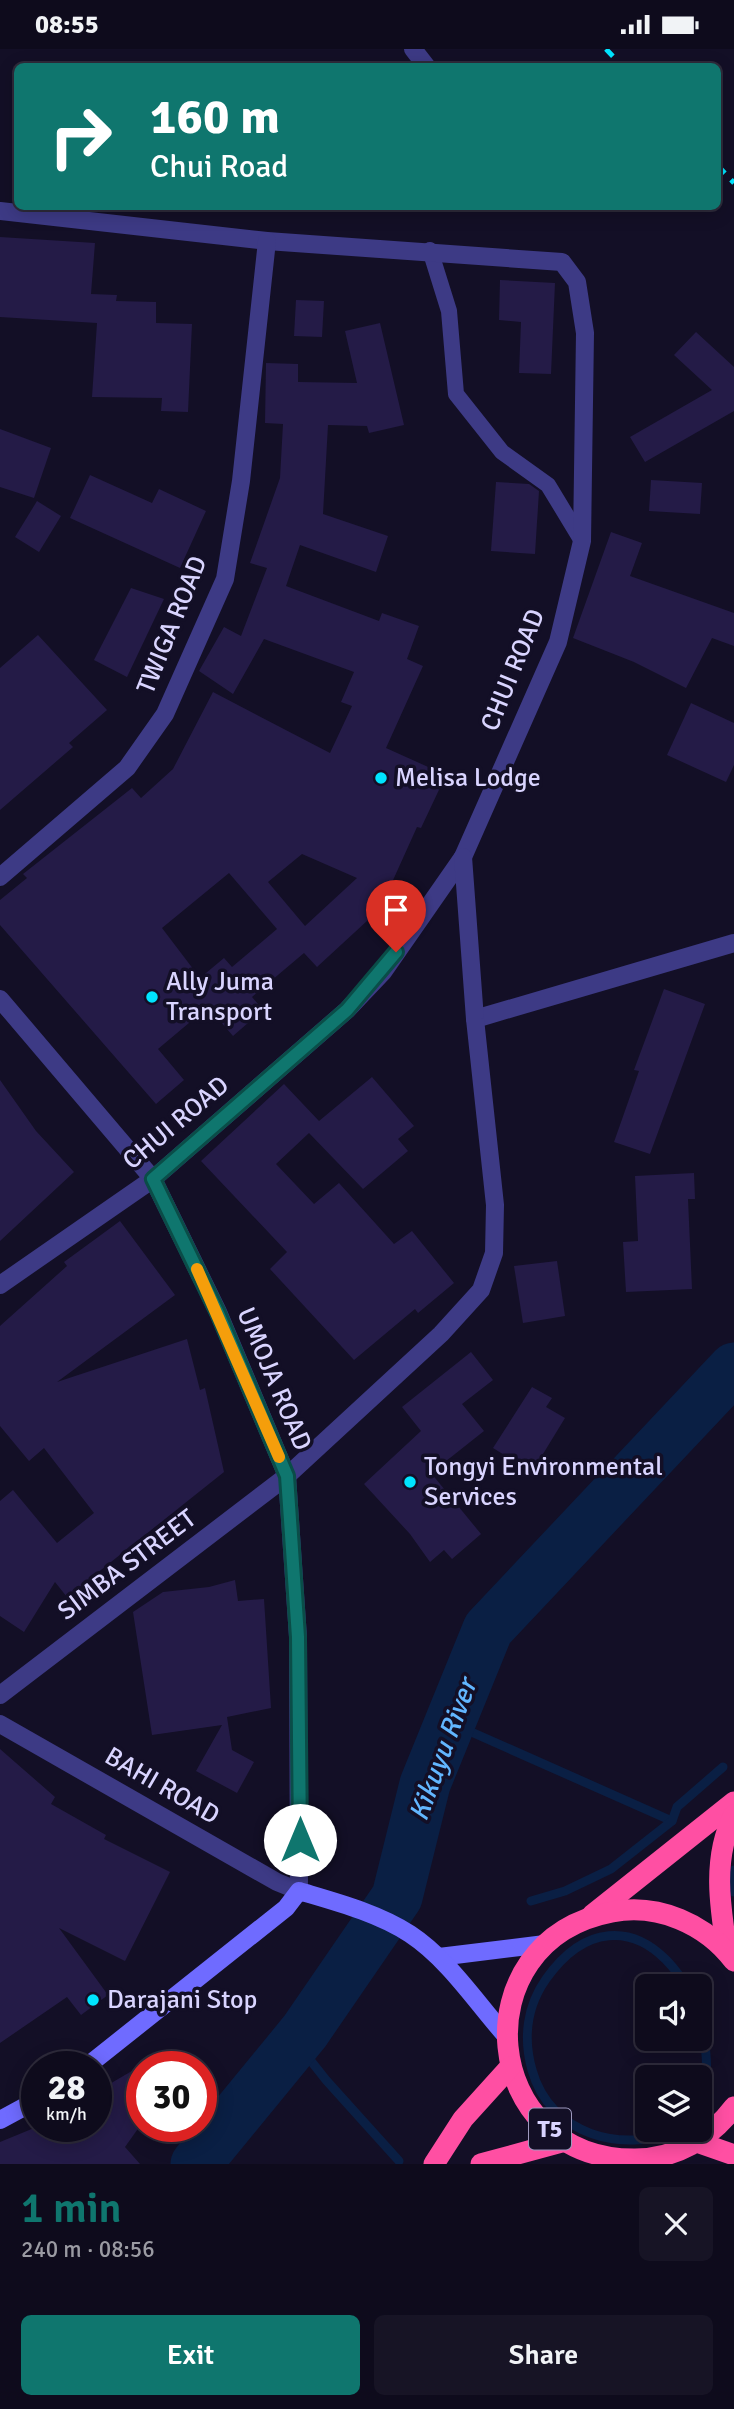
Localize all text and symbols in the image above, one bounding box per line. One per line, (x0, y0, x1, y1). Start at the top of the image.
text: 08:55 (35, 9, 99, 41)
text: 160 m (150, 87, 280, 147)
icon: right (35, 91, 126, 182)
text: Chui Road (150, 147, 288, 186)
street label: TWIGA ROAD (130, 552, 214, 698)
street label: CHUI ROAD (474, 604, 552, 736)
place label: Melisa Lodge (395, 762, 541, 794)
marker: Melisa Lodge (373, 770, 389, 786)
pin (366, 880, 426, 952)
icon: arrive (377, 891, 415, 929)
place label: Ally Juma Transport (166, 966, 274, 1028)
marker: Ally Juma Transport (144, 989, 160, 1005)
street label: CHUI ROAD (116, 1069, 236, 1177)
street label: UMOJA ROAD (230, 1303, 318, 1455)
place label: Tongyi Environmental Services (424, 1451, 663, 1513)
marker: Tongyi Environmental Services (402, 1474, 418, 1490)
street label: SIMBA STREET (52, 1503, 203, 1627)
water label: Kikuyu River (402, 1671, 486, 1826)
street label: BAHI ROAD (99, 1740, 225, 1832)
position arrow (263, 1803, 337, 1877)
map controls (635, 1974, 712, 2142)
button: sound (635, 1974, 712, 2051)
place label: Darajani Stop (107, 1984, 257, 2016)
marker: Darajani Stop (85, 1992, 101, 2008)
speed limit sign: 30 (126, 2051, 217, 2142)
button: layers (635, 2065, 712, 2142)
text: 28 (48, 2066, 85, 2109)
text: km/h (46, 2103, 87, 2125)
road number: T5 (529, 2109, 571, 2150)
text: 1 min (21, 2183, 122, 2234)
button: close (639, 2187, 713, 2261)
text: 240 m · 08:56 (21, 2235, 155, 2264)
button: Exit (21, 2315, 360, 2395)
button: Share (374, 2315, 713, 2395)

